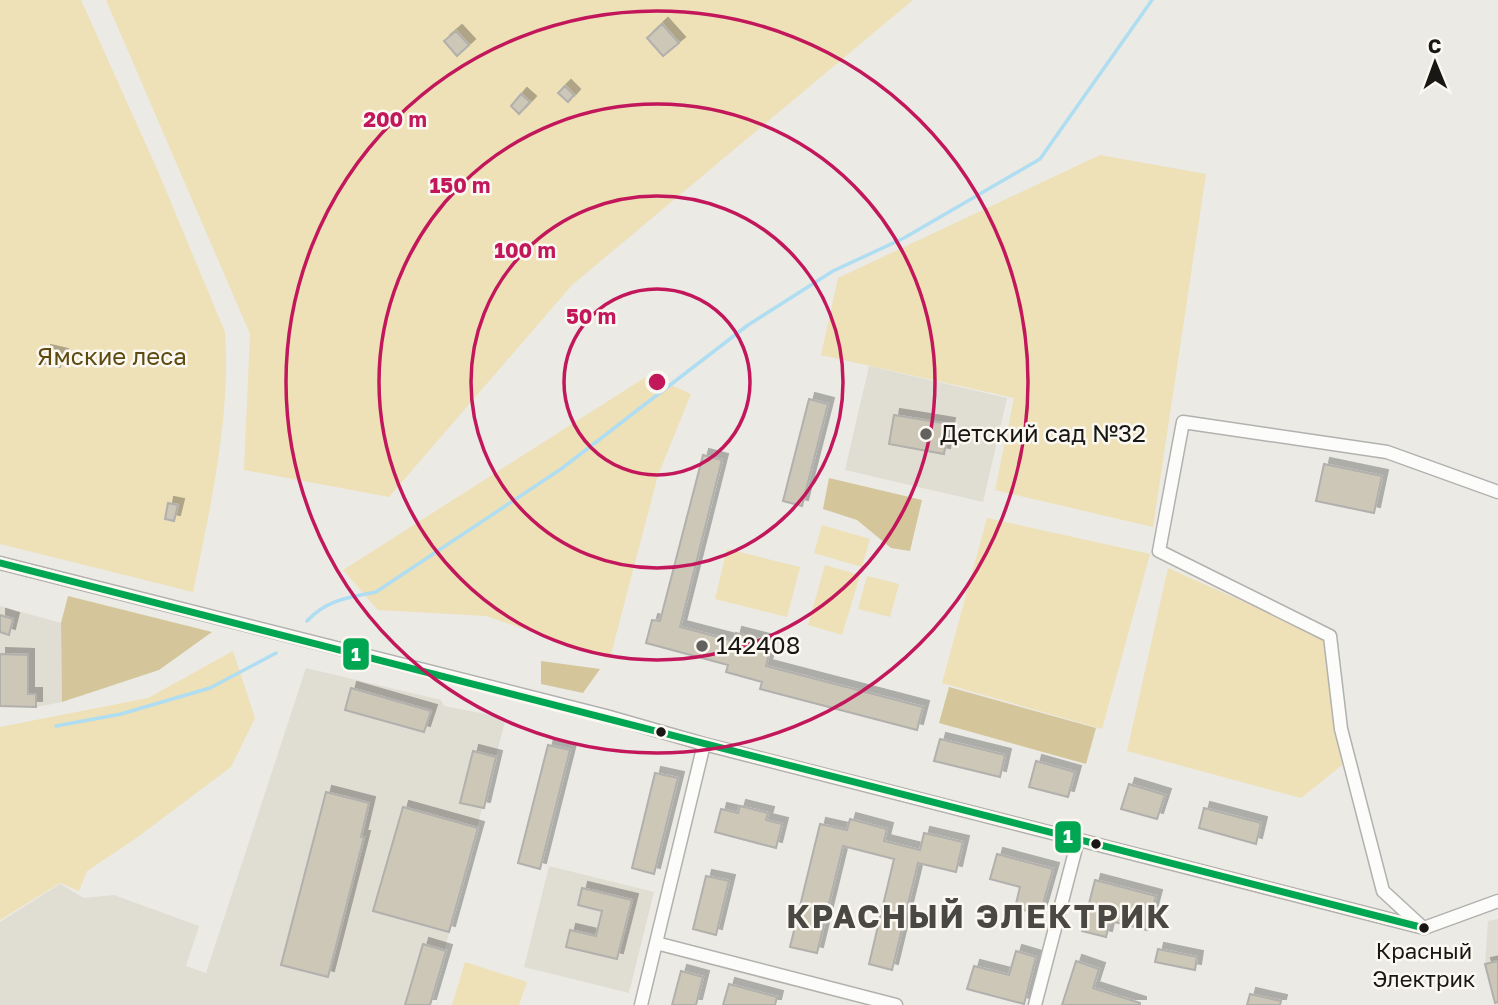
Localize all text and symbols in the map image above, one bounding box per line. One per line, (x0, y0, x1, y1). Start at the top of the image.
north arrow (1400, 28, 1470, 98)
text: С (1428, 34, 1442, 57)
text: 200 m (363, 106, 427, 132)
text: 150 m (430, 172, 490, 198)
text: 100 m (494, 237, 556, 263)
text: 50 m (566, 303, 616, 329)
park label: Ямские леса (37, 341, 187, 370)
centre of rings (645, 370, 669, 394)
place label: Детский сад №32 (940, 418, 1146, 447)
marker: Детский сад №32 (918, 426, 934, 442)
place label: 142408 (716, 630, 800, 659)
line badge: 1 (342, 637, 370, 671)
marker: 142408 (694, 638, 710, 654)
text: 1 (351, 642, 361, 665)
unlabelled marker (654, 725, 668, 739)
line badge: 1 (1054, 820, 1082, 854)
text: 1 (1063, 824, 1073, 847)
unlabelled marker (1089, 837, 1103, 851)
district label: КРАСНЫЙ ЭЛЕКТРИК (786, 897, 1172, 935)
marker: Красный Электрик (1417, 921, 1431, 935)
place label: Красный Электрик (1373, 937, 1476, 992)

